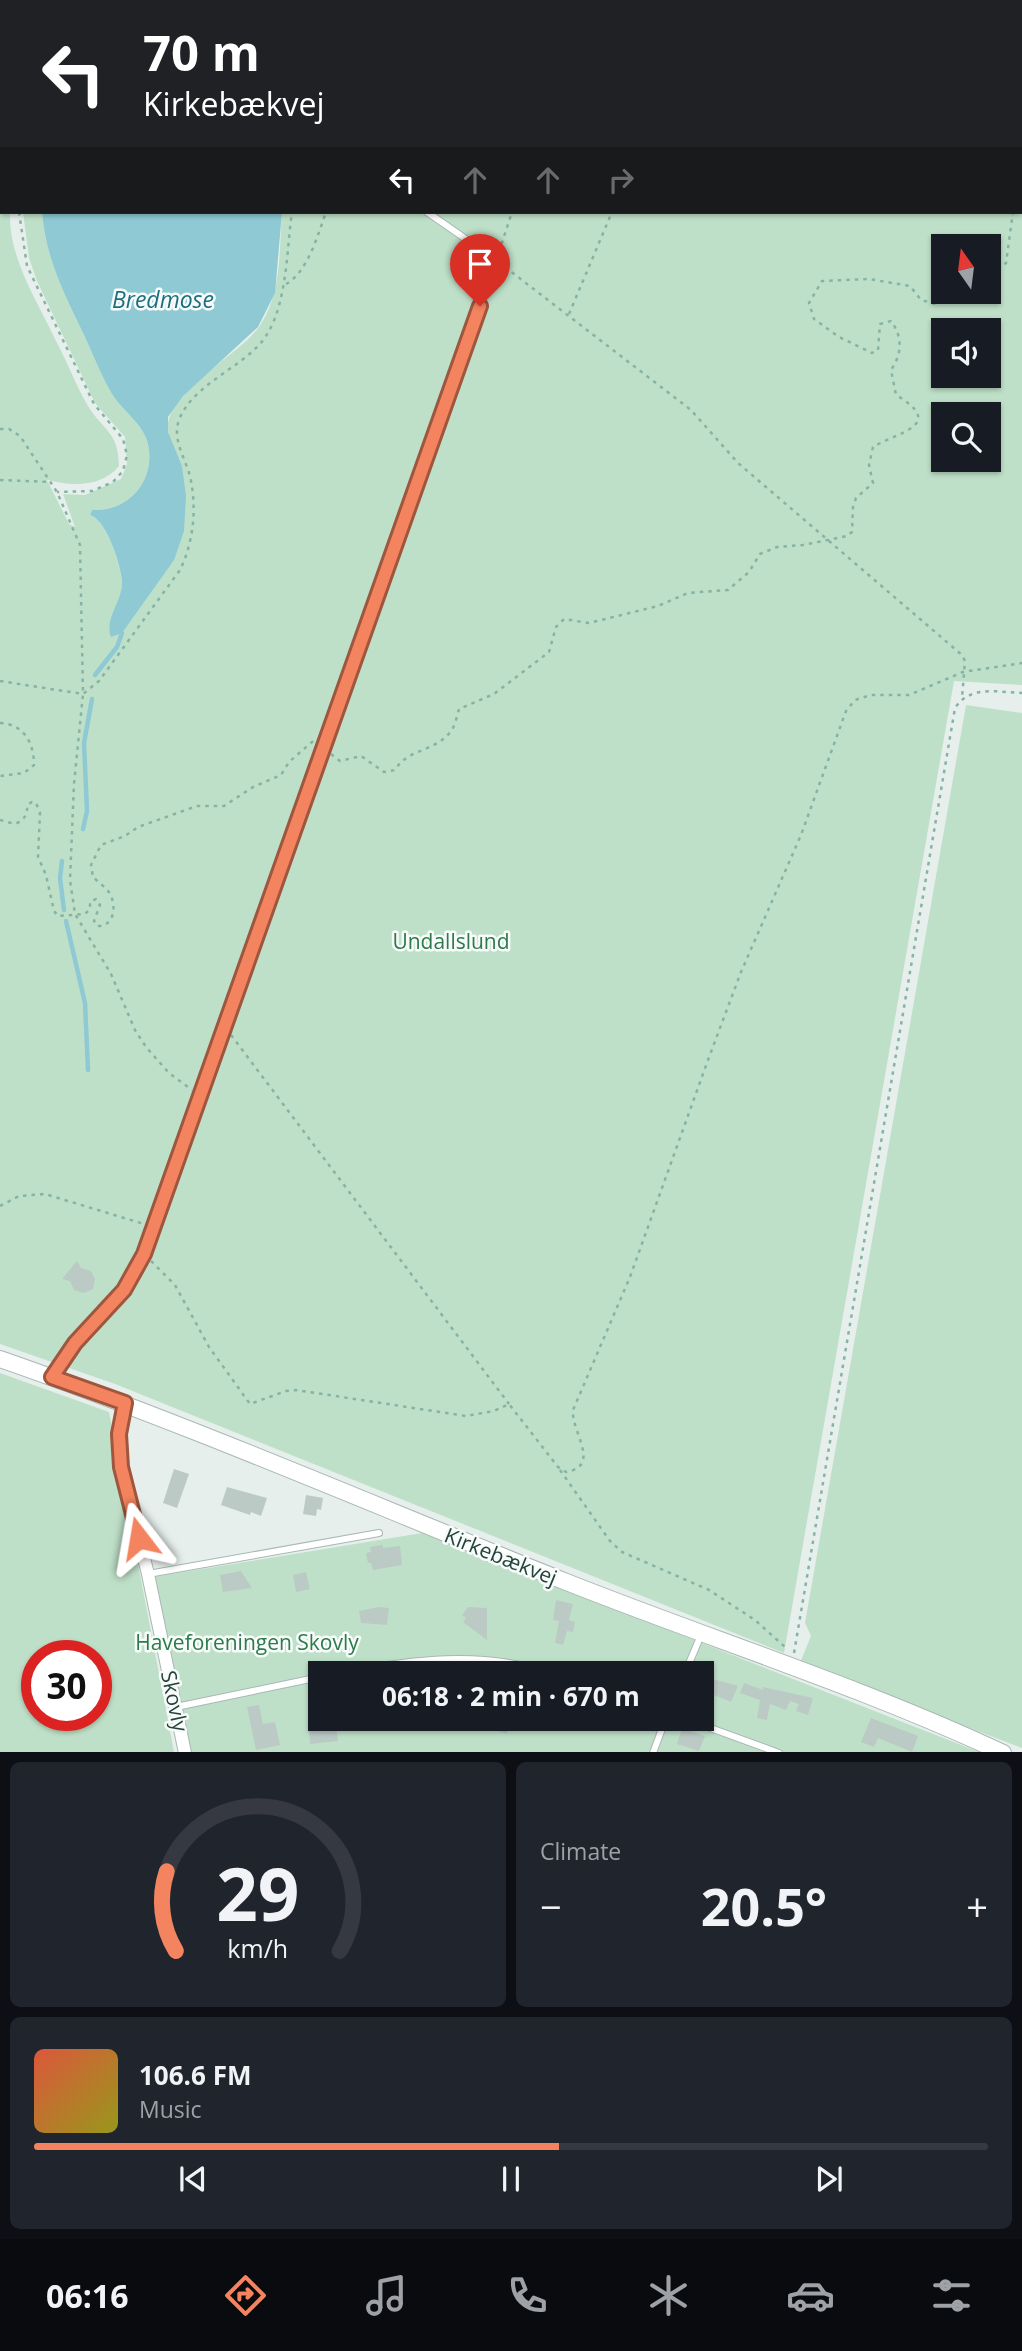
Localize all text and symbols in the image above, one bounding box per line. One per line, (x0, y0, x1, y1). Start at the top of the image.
text: 70 m (143, 19, 260, 85)
icon: left (28, 28, 119, 119)
text: Kirkebækvej (143, 82, 325, 125)
icon: left (383, 161, 421, 199)
icon: ahead (456, 161, 494, 199)
icon: ahead (529, 161, 567, 199)
icon: right (602, 161, 640, 199)
pin (450, 234, 510, 306)
north arrow (931, 234, 1001, 304)
map controls (931, 234, 1001, 472)
icon: arrive (461, 245, 499, 283)
water label: Bredmose (112, 283, 214, 315)
button: sound (931, 318, 1001, 388)
button: search (931, 402, 1001, 472)
park label: Undallslund (392, 927, 510, 955)
position arrow (102, 1501, 176, 1575)
street label: Kirkebækvej (441, 1521, 561, 1591)
park label: Haveforeningen Skovly (135, 1628, 359, 1656)
speed limit sign: 30 (21, 1640, 112, 1731)
street label: Skovly (155, 1668, 195, 1734)
text: 06:18 · 2 min · 670 m (382, 1678, 640, 1714)
text: Climate (540, 1835, 621, 1867)
text: 29 (216, 1843, 300, 1942)
text: 20.5° (701, 1870, 827, 1941)
text: − (540, 1880, 562, 1932)
text: + (966, 1880, 988, 1932)
text: km/h (228, 1930, 288, 1964)
text: 106.6 FM (139, 2057, 251, 2093)
text: Music (139, 2093, 202, 2125)
icon: previous (174, 2160, 212, 2198)
icon: pause (492, 2160, 530, 2198)
icon: next (810, 2160, 848, 2198)
icon: directions (221, 2271, 270, 2320)
icon: music (362, 2271, 411, 2320)
icon: phone (503, 2271, 552, 2320)
icon: climate (644, 2271, 693, 2320)
icon: car (786, 2271, 835, 2320)
icon: filters (927, 2271, 976, 2320)
text: 06:16 (46, 2274, 128, 2317)

